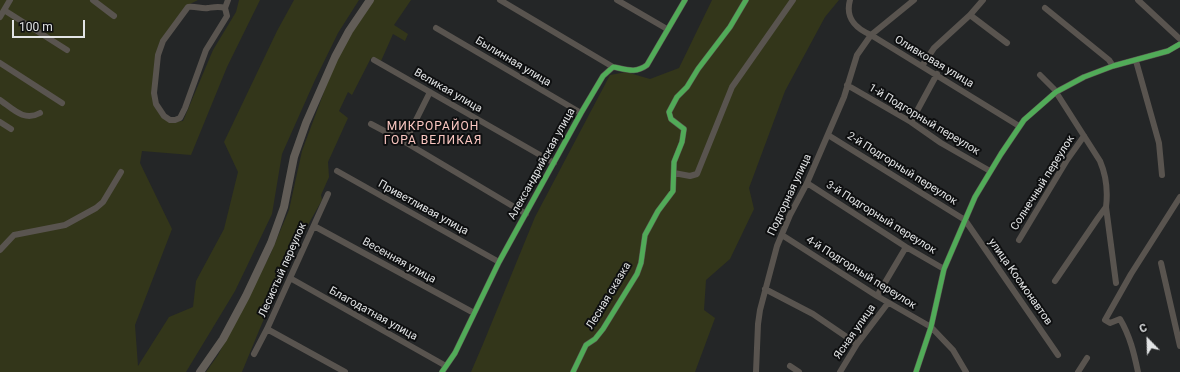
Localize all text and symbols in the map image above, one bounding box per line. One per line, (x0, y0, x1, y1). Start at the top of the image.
scale bar (14, 12, 87, 38)
text: 100 m (19, 20, 53, 34)
street label: Оливковая улица (892, 33, 976, 91)
street label: Былинная улица (473, 34, 553, 90)
street label: Великая улица (412, 66, 484, 116)
street label: 1-й Подгорный переулок (866, 82, 982, 158)
street label: Александрийская улица (506, 106, 578, 222)
district label: МИКРОРАЙОН ГОРА ВЕЛИКАЯ (384, 120, 482, 148)
street label: 2-й Подгорный переулок (845, 130, 959, 208)
street label: Солнечный переулок (1008, 133, 1078, 233)
street label: Подгорная улица (765, 152, 815, 238)
street label: Приветливая улица (376, 178, 470, 238)
street label: 3-й Подгорный переулок (824, 179, 938, 257)
street label: Лесистый переулок (256, 221, 310, 319)
street label: 4-й Подгорный переулок (804, 234, 918, 312)
street label: Весенняя улица (360, 235, 438, 287)
street label: улица Космонавтов (985, 236, 1055, 328)
street label: Лесная сказка (584, 260, 634, 332)
street label: Благодатная улица (327, 284, 419, 344)
street label: Ясная улица (831, 302, 879, 362)
north arrow (1128, 320, 1168, 360)
text: С (1137, 321, 1149, 336)

